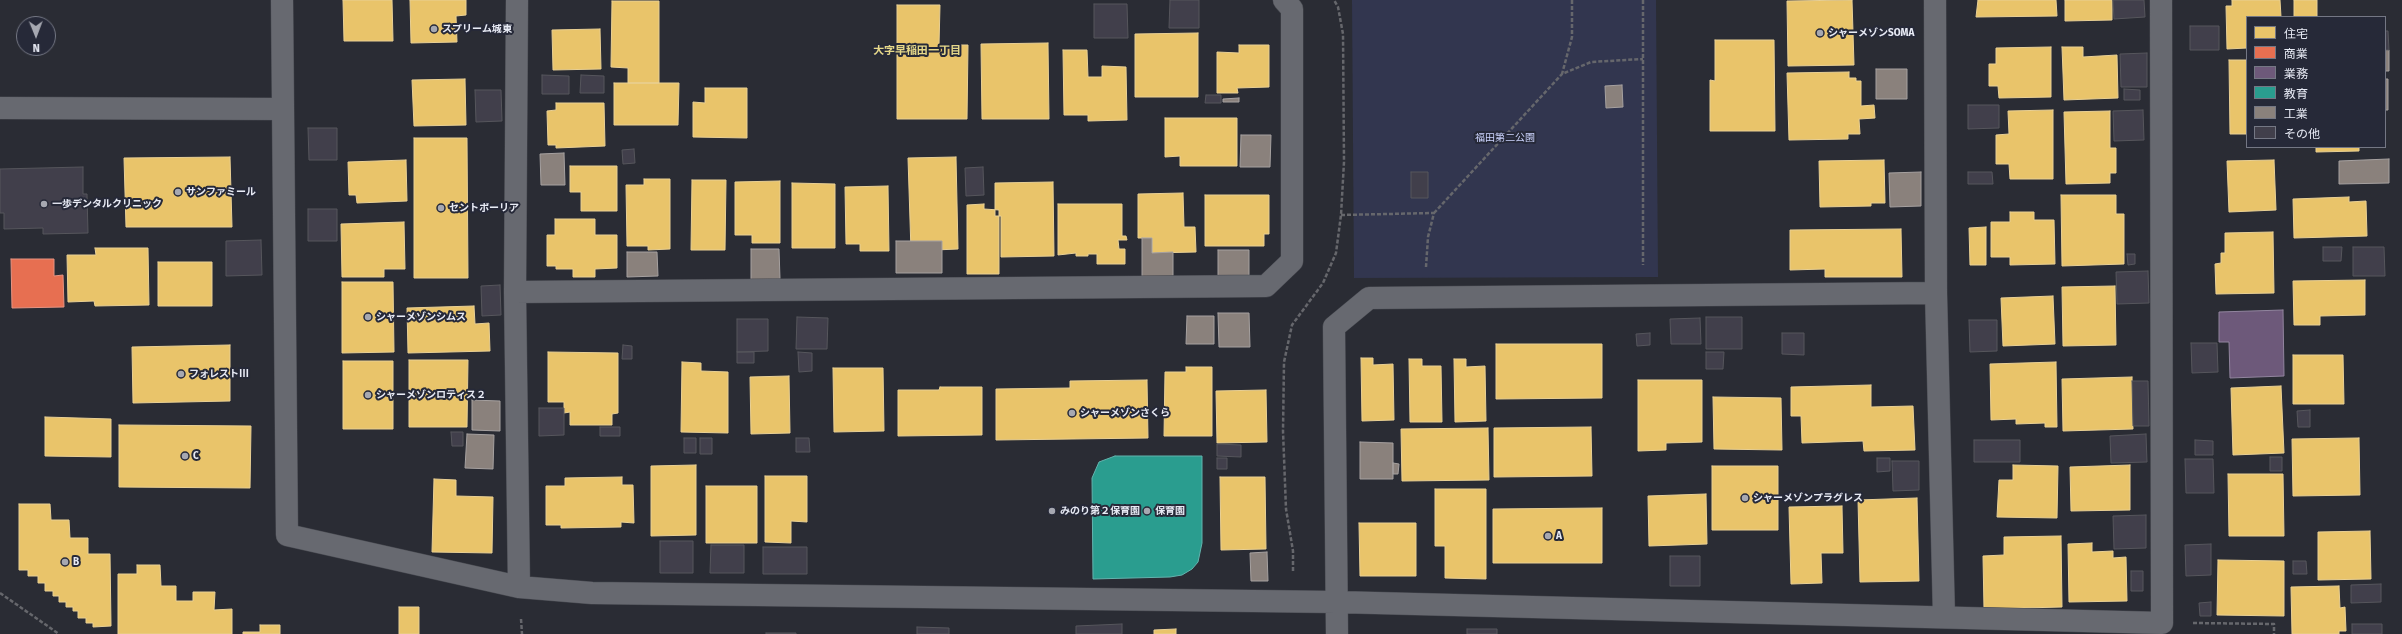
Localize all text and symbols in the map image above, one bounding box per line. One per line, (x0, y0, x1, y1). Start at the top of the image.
north arrow (16, 16, 56, 56)
legend (2246, 16, 2386, 148)
place label: スプリーム城東 (442, 23, 512, 35)
marker: スプリーム城東 (429, 24, 439, 34)
place label: シャーメゾンSOMA (1828, 27, 1914, 39)
text: 住宅 (2284, 27, 2308, 41)
marker: シャーメゾンSOMA (1815, 28, 1825, 38)
text: N (32, 41, 40, 54)
district label: 大字早稲田一丁目 (873, 44, 961, 58)
text: 商業 (2284, 47, 2308, 61)
text: 業務 (2284, 67, 2308, 81)
text: 教育 (2284, 87, 2308, 101)
text: 工業 (2284, 107, 2308, 121)
text: その他 (2284, 127, 2320, 141)
park label: 福田第二公園 (1475, 132, 1535, 144)
place label: サンファミール (186, 186, 256, 198)
marker: サンファミール (173, 187, 183, 197)
place label: 一歩デンタルクリニック (52, 198, 162, 210)
marker: 一歩デンタルクリニック (39, 199, 49, 209)
place label: セントポーリア (449, 202, 519, 214)
marker: セントポーリア (436, 203, 446, 213)
place label: シャーメゾンシムス (376, 311, 466, 323)
marker: シャーメゾンシムス (363, 312, 373, 322)
place label: フォレストⅢ (189, 368, 249, 380)
marker: フォレストⅢ (176, 369, 186, 379)
place label: シャーメゾンロティス２ (376, 389, 486, 401)
marker: シャーメゾンロティス２ (363, 390, 373, 400)
place label: シャーメゾンさくら (1080, 407, 1170, 419)
marker: シャーメゾンさくら (1067, 408, 1077, 418)
place label: C (193, 450, 199, 462)
marker: C (180, 451, 190, 461)
place label: シャーメゾンプラグレス (1753, 492, 1863, 504)
marker: シャーメゾンプラグレス (1740, 493, 1750, 503)
place label: みのり第２保育園 (1060, 505, 1140, 517)
place label: 保育園 (1155, 505, 1185, 517)
marker: みのり第２保育園 (1047, 506, 1057, 516)
marker: 保育園 (1142, 506, 1152, 516)
place label: A (1556, 530, 1562, 542)
marker: A (1543, 531, 1553, 541)
place label: B (73, 556, 79, 568)
marker: B (60, 557, 70, 567)

